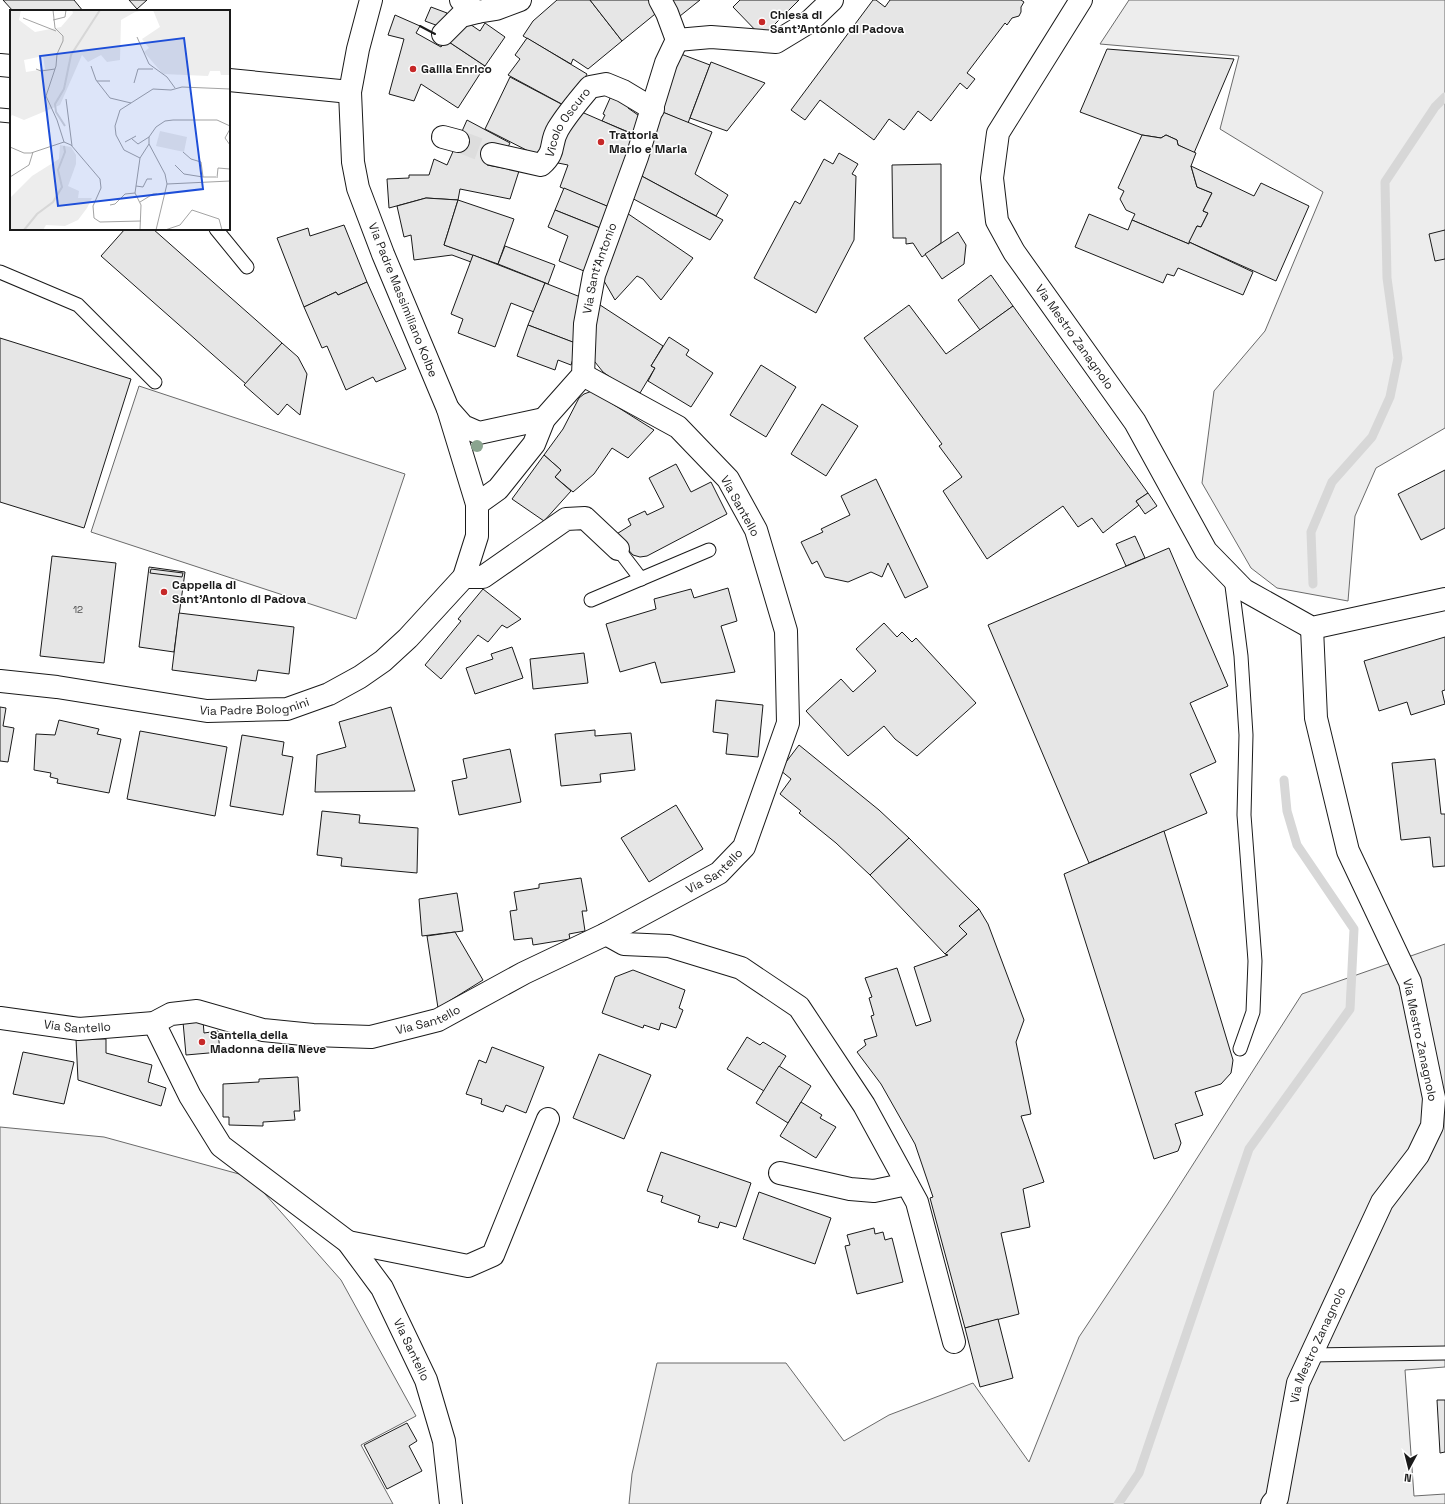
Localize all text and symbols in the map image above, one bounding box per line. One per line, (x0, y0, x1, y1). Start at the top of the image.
place label: Chiesa di Sant'Antonio di Padova (770, 7, 904, 37)
inset map (10, 10, 230, 230)
marker: Chiesa di Sant'Antonio di Padova (757, 17, 767, 27)
place label: Gallia Enrico (421, 61, 492, 77)
marker: Gallia Enrico (408, 64, 418, 74)
street label: Vicolo Oscuro (541, 84, 594, 160)
place label: Trattoria Mario e Maria (609, 127, 687, 157)
marker: Trattoria Mario e Maria (596, 137, 606, 147)
street label: Via Padre Massimiliano Kolbe (365, 220, 441, 380)
street label: Via Sant'Antonio (579, 220, 620, 315)
street label: Via Mestro Zanagnolo (1032, 281, 1117, 393)
street label: Via Santello (717, 473, 763, 539)
place label: Cappella di Sant'Antonio di Padova (172, 577, 306, 607)
marker: Cappella di Sant'Antonio di Padova (159, 587, 169, 597)
house number: 12 (73, 603, 83, 616)
street label: Via Padre Bolognini (198, 694, 311, 719)
street label: Via Santello (683, 845, 746, 897)
street label: Via Mestro Zanagnolo (1399, 977, 1441, 1103)
street label: Via Santello (394, 1001, 463, 1038)
street label: Via Santello (43, 1016, 112, 1037)
place label: Santella della Madonna della Neve (210, 1027, 326, 1057)
marker: Santella della Madonna della Neve (197, 1037, 207, 1047)
street label: Via Mestro Zanagnolo (1286, 1284, 1349, 1404)
street label: Via Santello (390, 1316, 433, 1384)
north arrow (1389, 1448, 1429, 1488)
text: N (1403, 1471, 1412, 1485)

